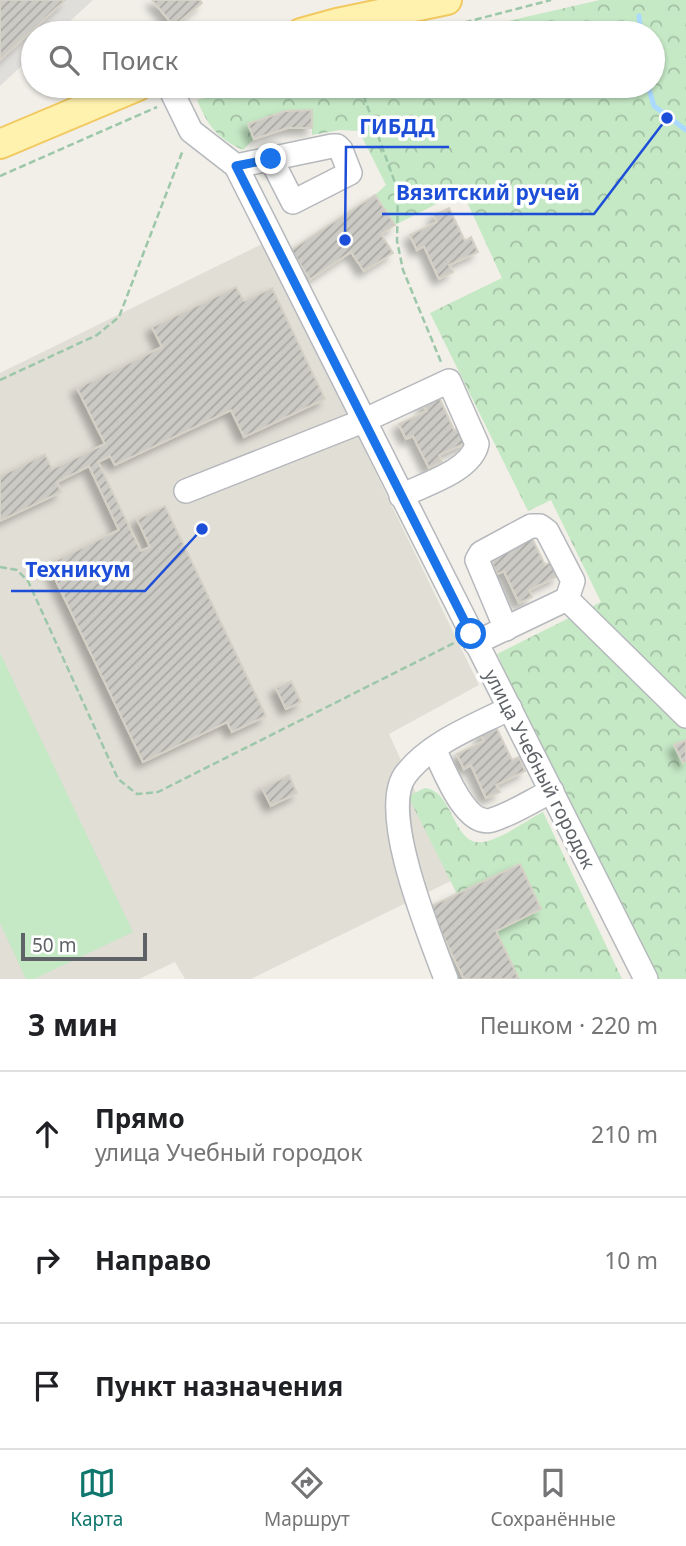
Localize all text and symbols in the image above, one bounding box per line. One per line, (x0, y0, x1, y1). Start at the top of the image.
search box (21, 21, 665, 98)
icon: search (45, 41, 83, 79)
text: Поиск (101, 42, 178, 78)
callout: ГИБДД (346, 105, 449, 147)
text: ГИБДД (359, 112, 435, 140)
route end (255, 143, 286, 174)
callout: Вязитский ручей (382, 172, 594, 214)
text: Вязитский ручей (396, 178, 580, 206)
callout: Техникум (11, 549, 145, 591)
text: Техникум (25, 555, 131, 583)
route start (455, 618, 486, 649)
street label: улица Учебный городок (478, 665, 602, 873)
scale bar (21, 930, 147, 962)
text: 50 m (32, 932, 76, 958)
text: 3 мин (28, 1004, 118, 1045)
text: Пешком · 220 m (480, 1009, 658, 1041)
text: Прямо (95, 1100, 185, 1136)
icon: ahead (28, 1115, 66, 1153)
text: 210 m (591, 1118, 658, 1150)
text: улица Учебный городок (95, 1136, 362, 1168)
icon: right (28, 1241, 66, 1279)
text: Направо (95, 1242, 211, 1278)
text: 10 m (604, 1244, 658, 1276)
icon: arrive (28, 1367, 66, 1405)
text: Пункт назначения (95, 1368, 343, 1404)
tab: Карта (70, 1464, 123, 1532)
tab: Маршрут (264, 1464, 350, 1532)
tab: Сохранённые (490, 1464, 616, 1532)

